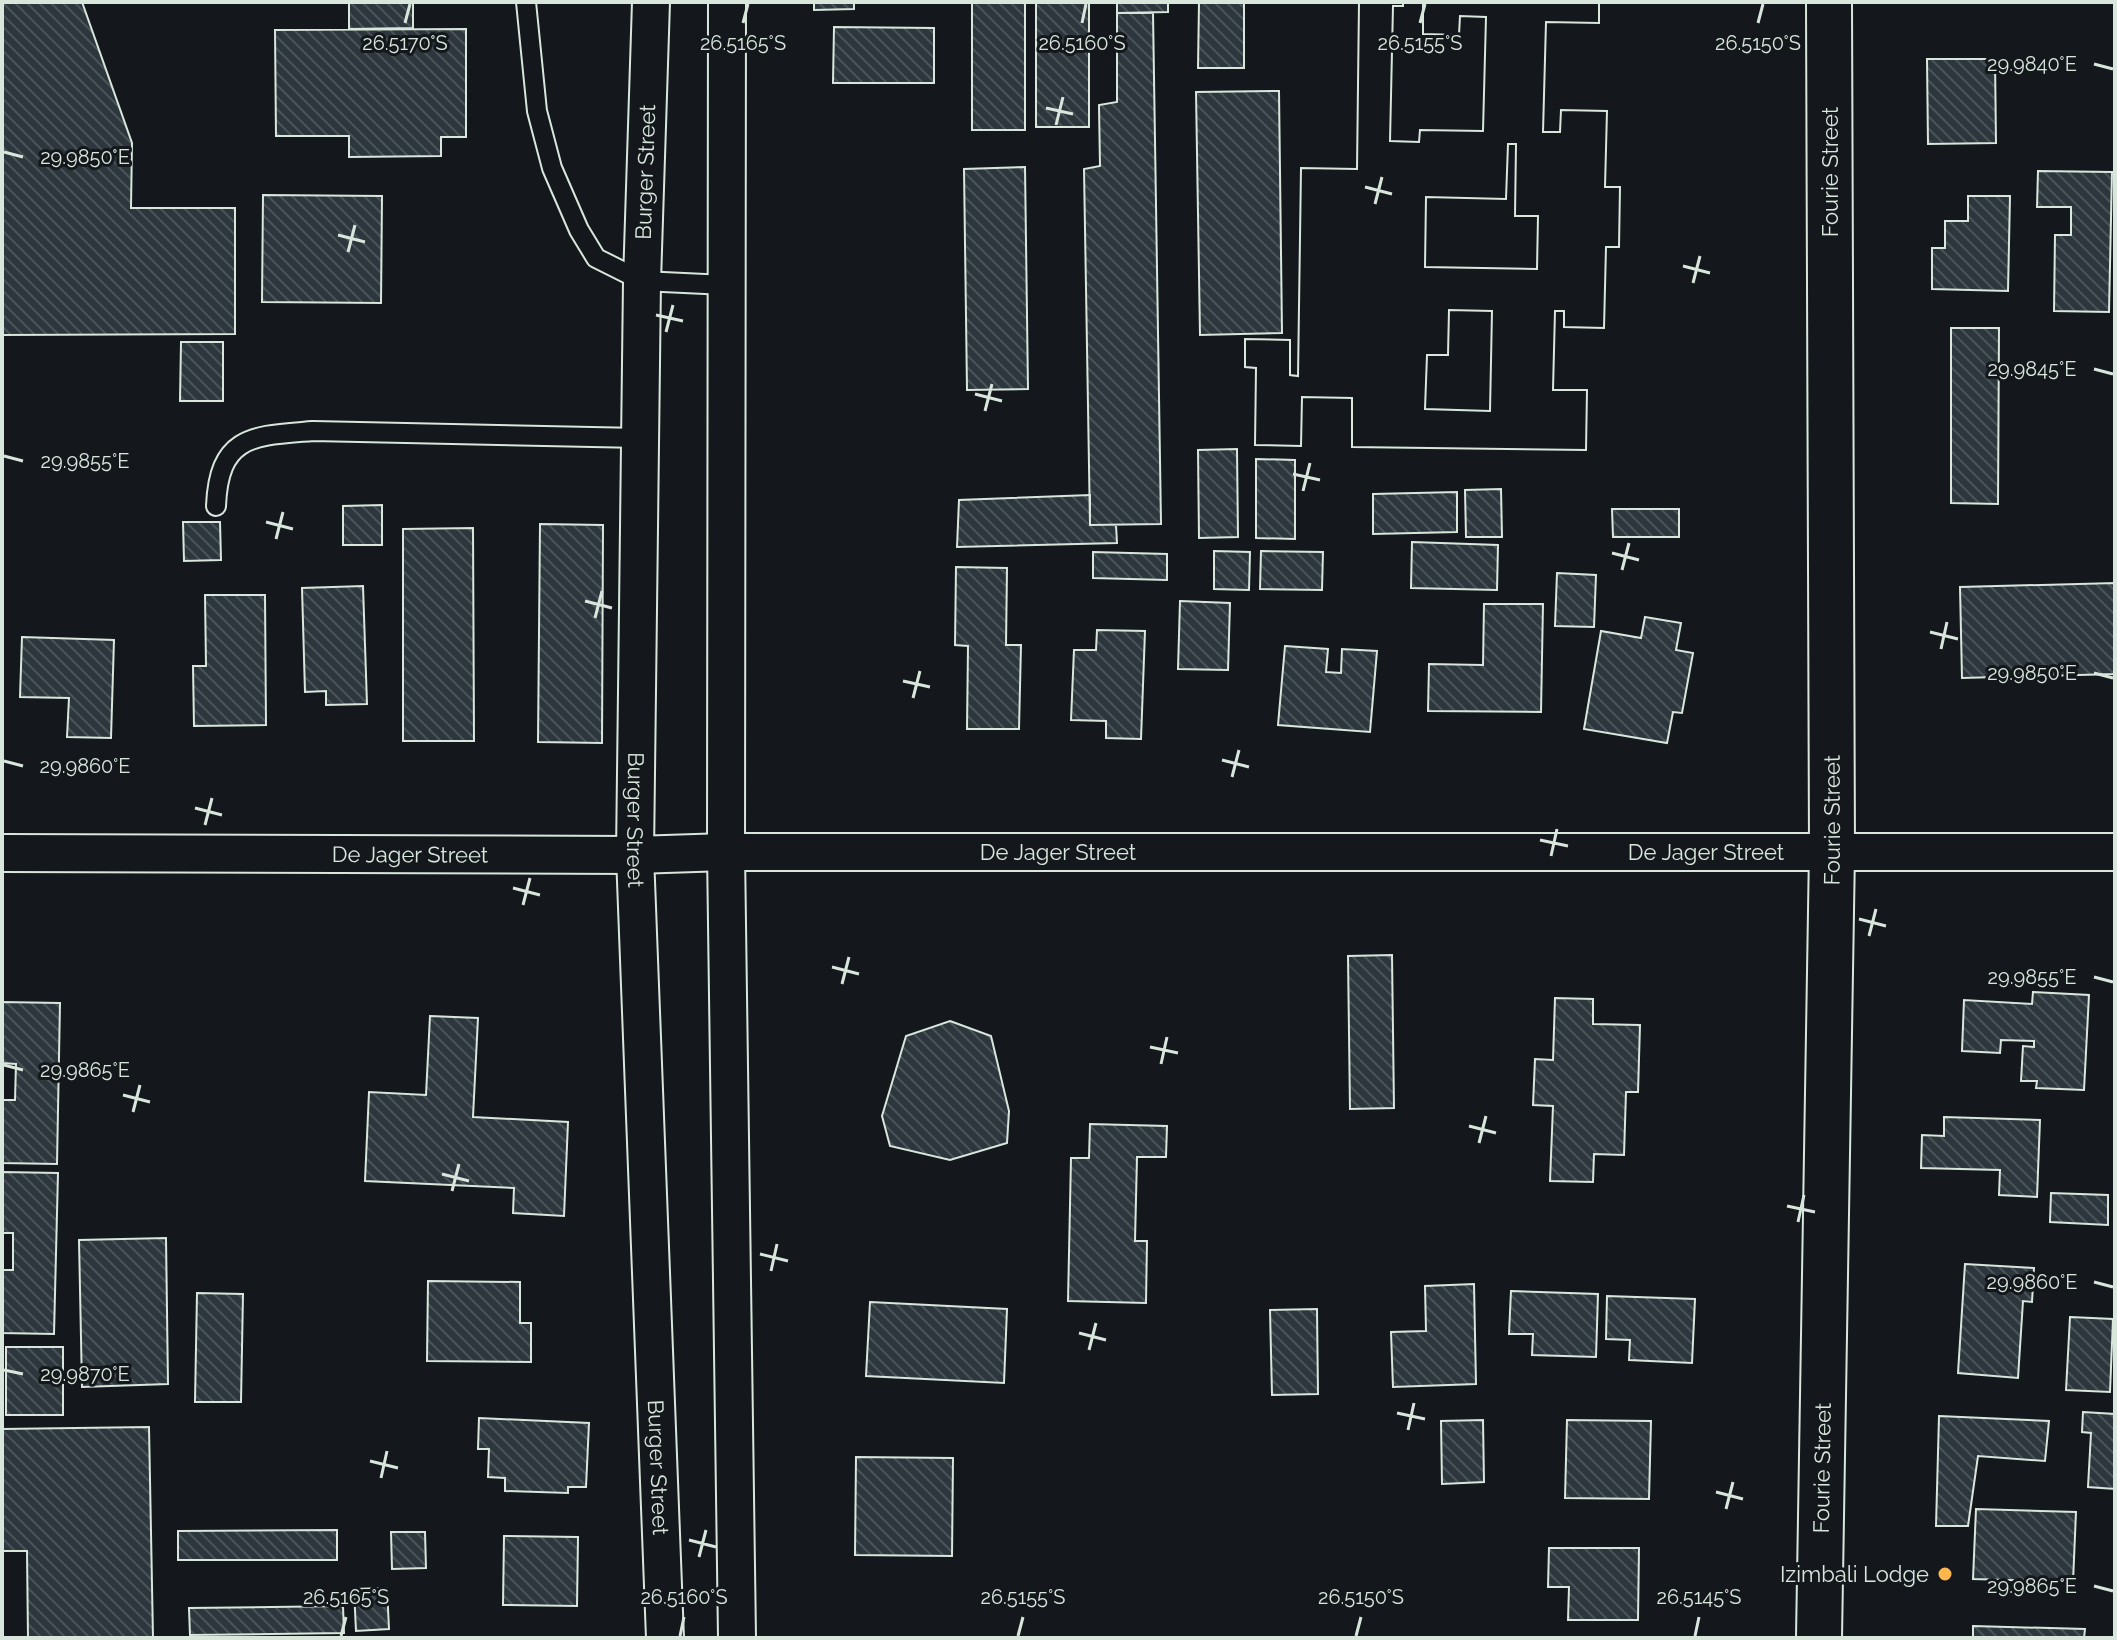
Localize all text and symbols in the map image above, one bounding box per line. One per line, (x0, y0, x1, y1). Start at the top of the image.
text: 26.5170°S (362, 31, 448, 55)
text: 26.5165°S (700, 31, 786, 55)
text: 26.5160°S (1038, 31, 1126, 55)
text: 26.5155°S (1378, 31, 1462, 55)
text: 26.5150°S (1715, 31, 1801, 55)
text: 29.9840°E (1987, 52, 2077, 76)
street label: Burger Street (630, 103, 660, 240)
street label: Fourie Street (1817, 106, 1843, 237)
text: 29.9850°E (40, 145, 130, 169)
text: 29.9845°E (1988, 357, 2076, 381)
text: 29.9855°E (41, 449, 129, 473)
text: 29.9850°E (1987, 661, 2077, 685)
street label: Burger Street (622, 752, 649, 889)
text: 29.9860°E (40, 754, 130, 778)
street label: Fourie Street (1818, 754, 1845, 886)
street label: De Jager Street (980, 839, 1137, 865)
street label: De Jager Street (1628, 839, 1785, 865)
street label: De Jager Street (332, 841, 489, 868)
text: 29.9855°E (1988, 965, 2076, 989)
text: 29.9865°E (40, 1058, 130, 1082)
text: 29.9860°E (1987, 1270, 2077, 1294)
text: 29.9870°E (40, 1362, 130, 1386)
street label: Burger Street (643, 1399, 674, 1536)
street label: Fourie Street (1808, 1402, 1836, 1533)
place label: Izimbali Lodge (1780, 1561, 1929, 1587)
marker: Izimbali Lodge (1936, 1565, 1954, 1583)
text: 29.9865°E (1987, 1574, 2077, 1598)
text: 26.5165°S (303, 1585, 389, 1609)
text: 26.5160°S (640, 1585, 728, 1609)
text: 26.5155°S (981, 1585, 1065, 1609)
text: 26.5150°S (1318, 1585, 1404, 1609)
text: 26.5145°S (1657, 1585, 1742, 1609)

